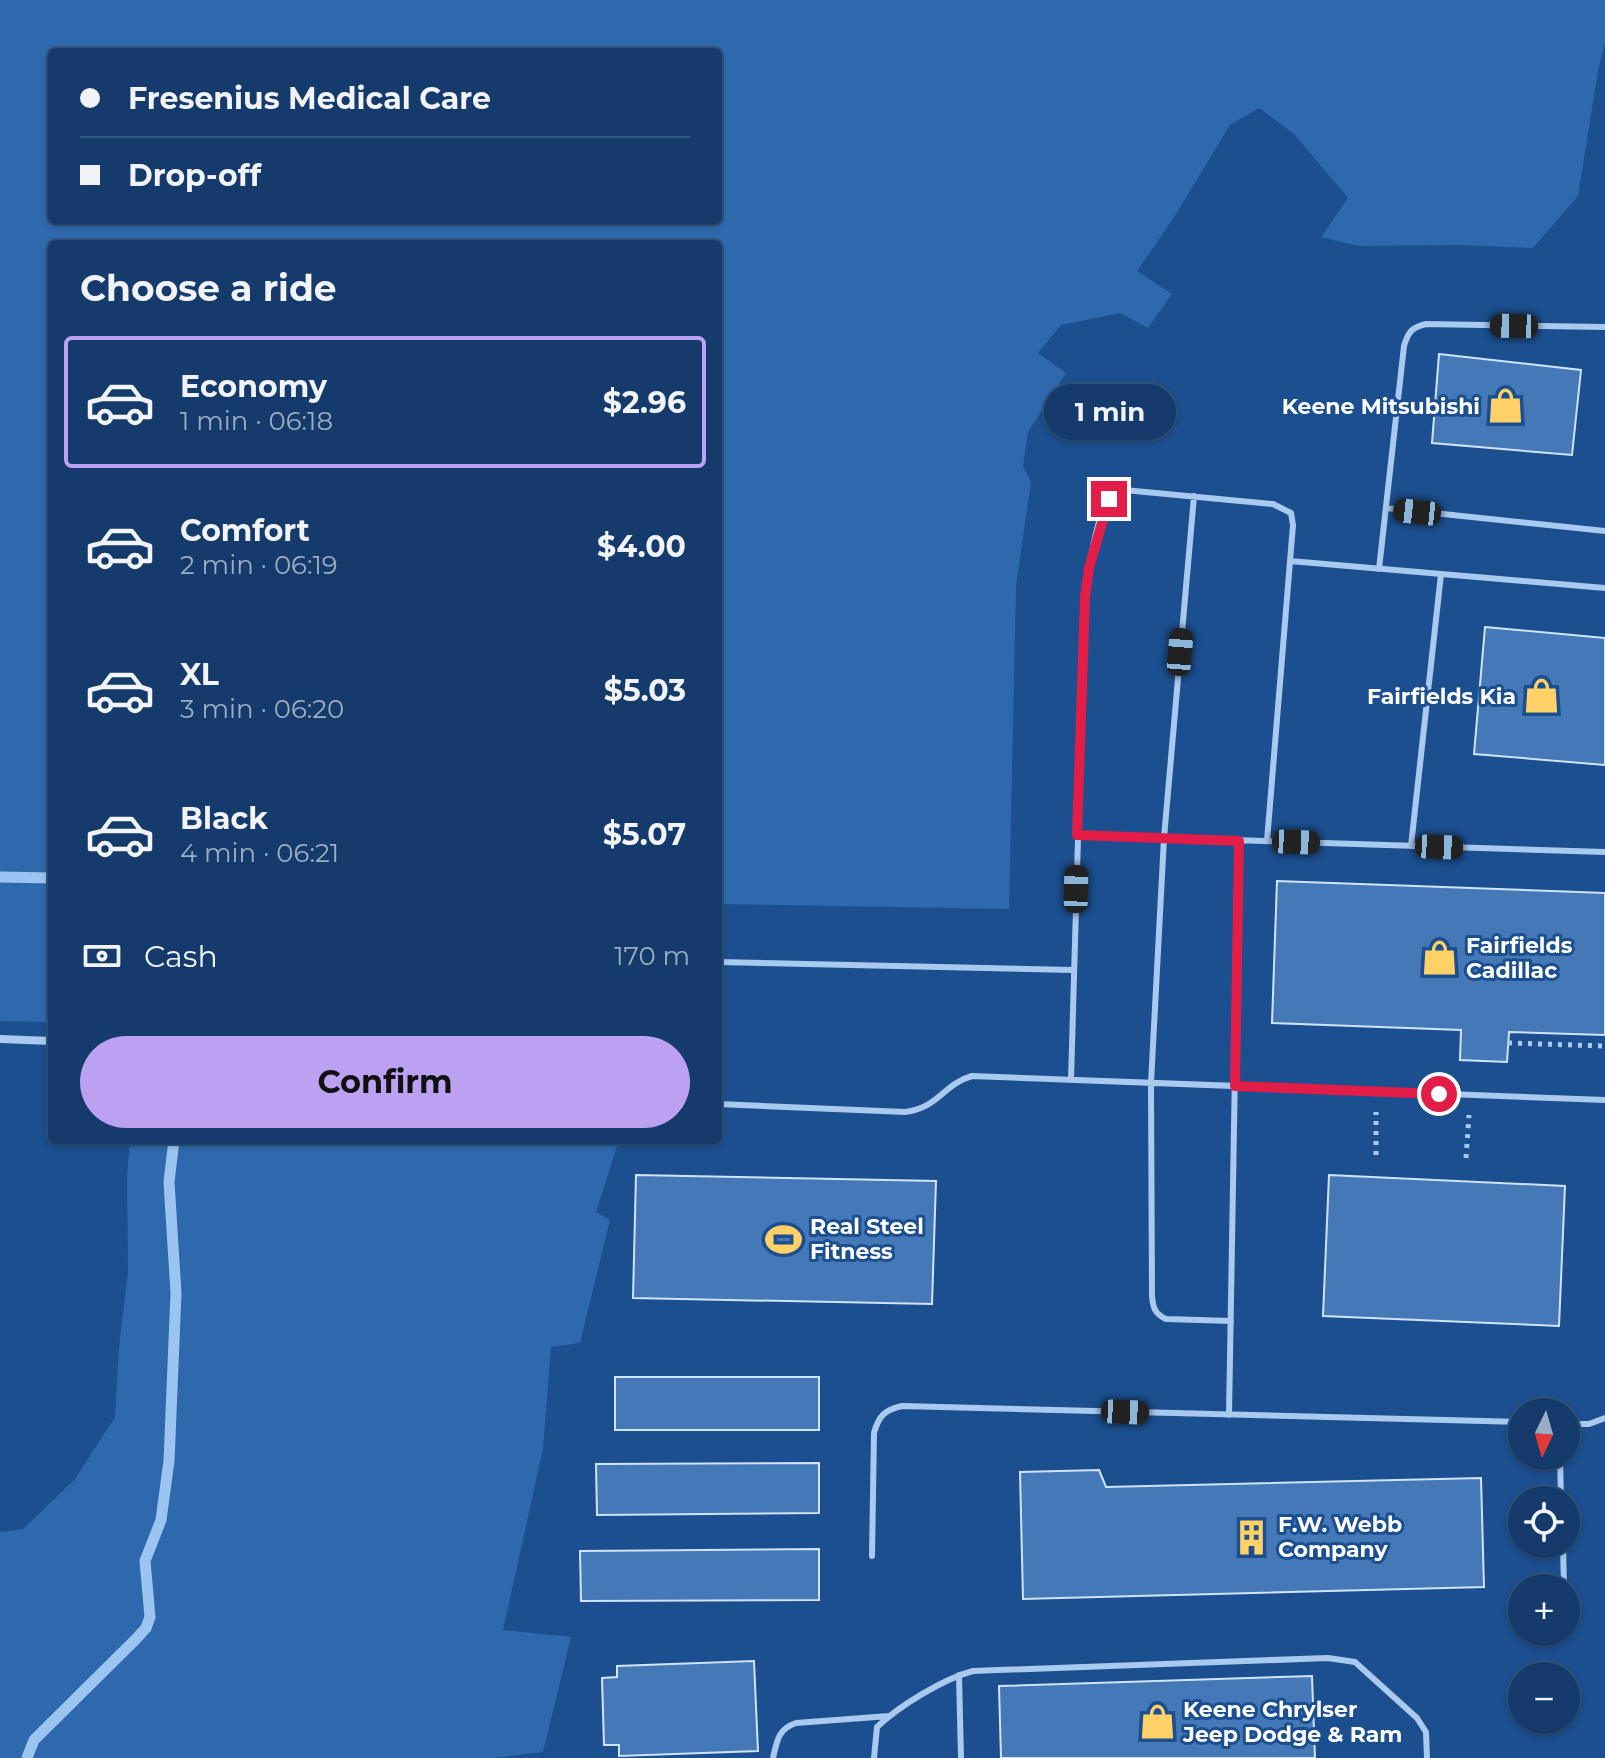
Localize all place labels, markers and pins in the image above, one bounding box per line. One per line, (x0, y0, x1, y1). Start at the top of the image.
shop icon: Keene Mitsubishi (1487, 387, 1525, 425)
place label: Keene Mitsubishi (1282, 393, 1480, 420)
shop icon: Fairfields Kia (1523, 677, 1561, 715)
place label: Fairfields Kia (1367, 683, 1516, 710)
place label: Fairfields Cadillac (1466, 932, 1573, 984)
shop icon: Fairfields Cadillac (1421, 939, 1459, 977)
place label: Real Steel Fitness (810, 1213, 924, 1265)
sports icon: Real Steel Fitness (765, 1220, 803, 1258)
place label: F.W. Webb Company (1278, 1511, 1402, 1563)
building icon: F.W. Webb Company (1233, 1518, 1271, 1556)
place label: Keene Chrylser Jeep Dodge & Ram (1182, 1696, 1402, 1748)
shop icon: Keene Chrylser Jeep Dodge & Ram (1138, 1703, 1176, 1741)

